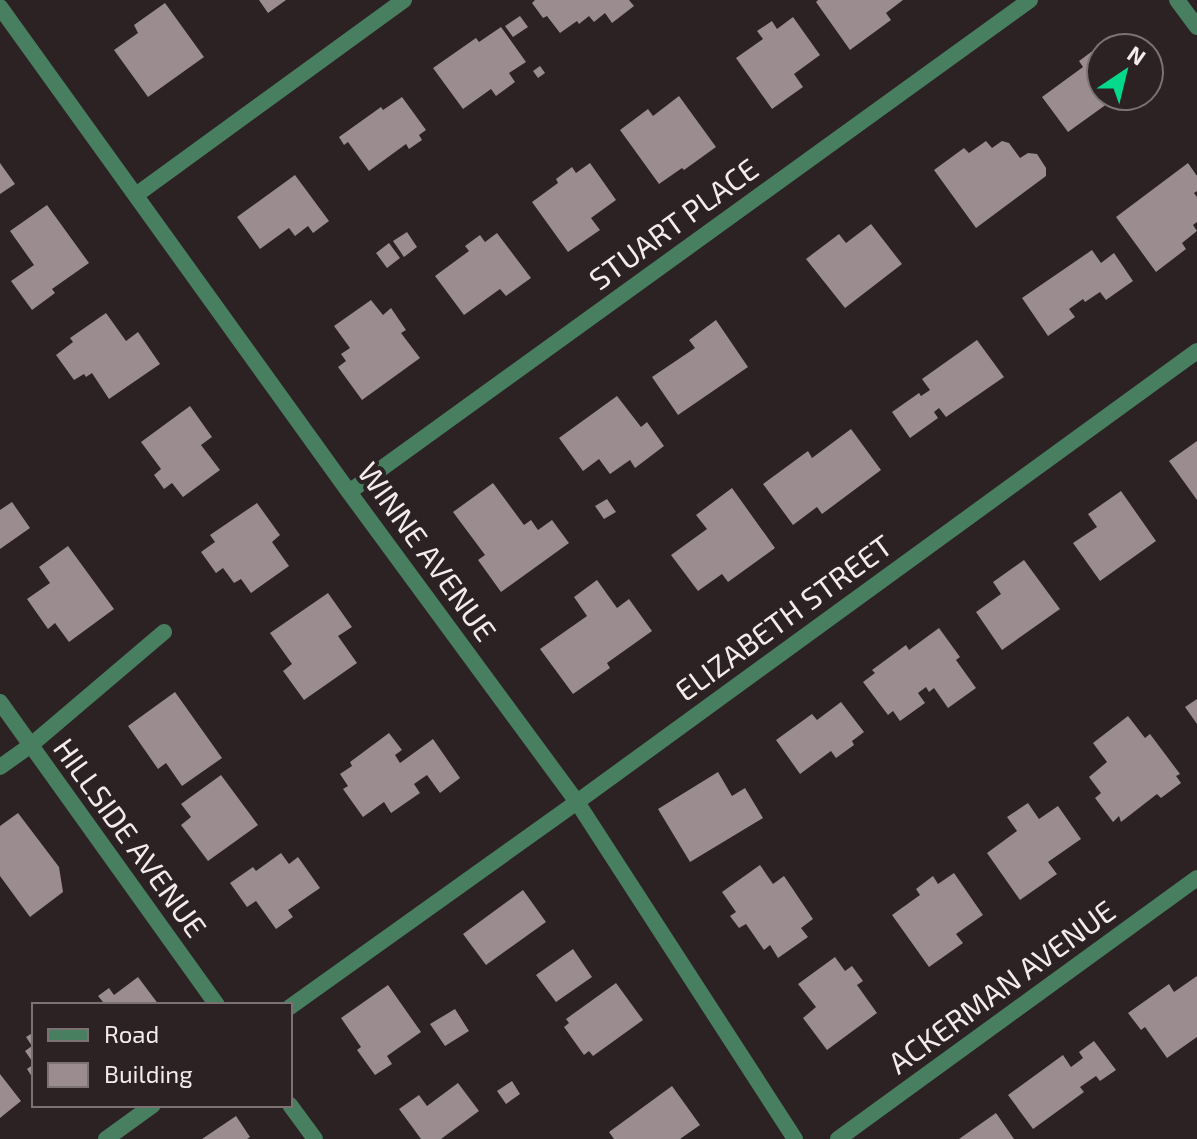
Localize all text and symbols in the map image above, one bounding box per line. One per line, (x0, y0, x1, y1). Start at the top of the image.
north arrow (1085, 32, 1165, 112)
text: N (1123, 40, 1151, 70)
street label: STUART PLACE (582, 150, 764, 296)
street label: WINNE AVENUE (351, 455, 505, 647)
street label: ELIZABETH STREET (668, 526, 898, 708)
street label: HILLSIDE AVENUE (47, 731, 215, 943)
street label: ACKERMAN AVENUE (881, 892, 1121, 1080)
legend (32, 1003, 292, 1107)
text: Road (104, 1019, 159, 1048)
text: Building (104, 1059, 193, 1088)

